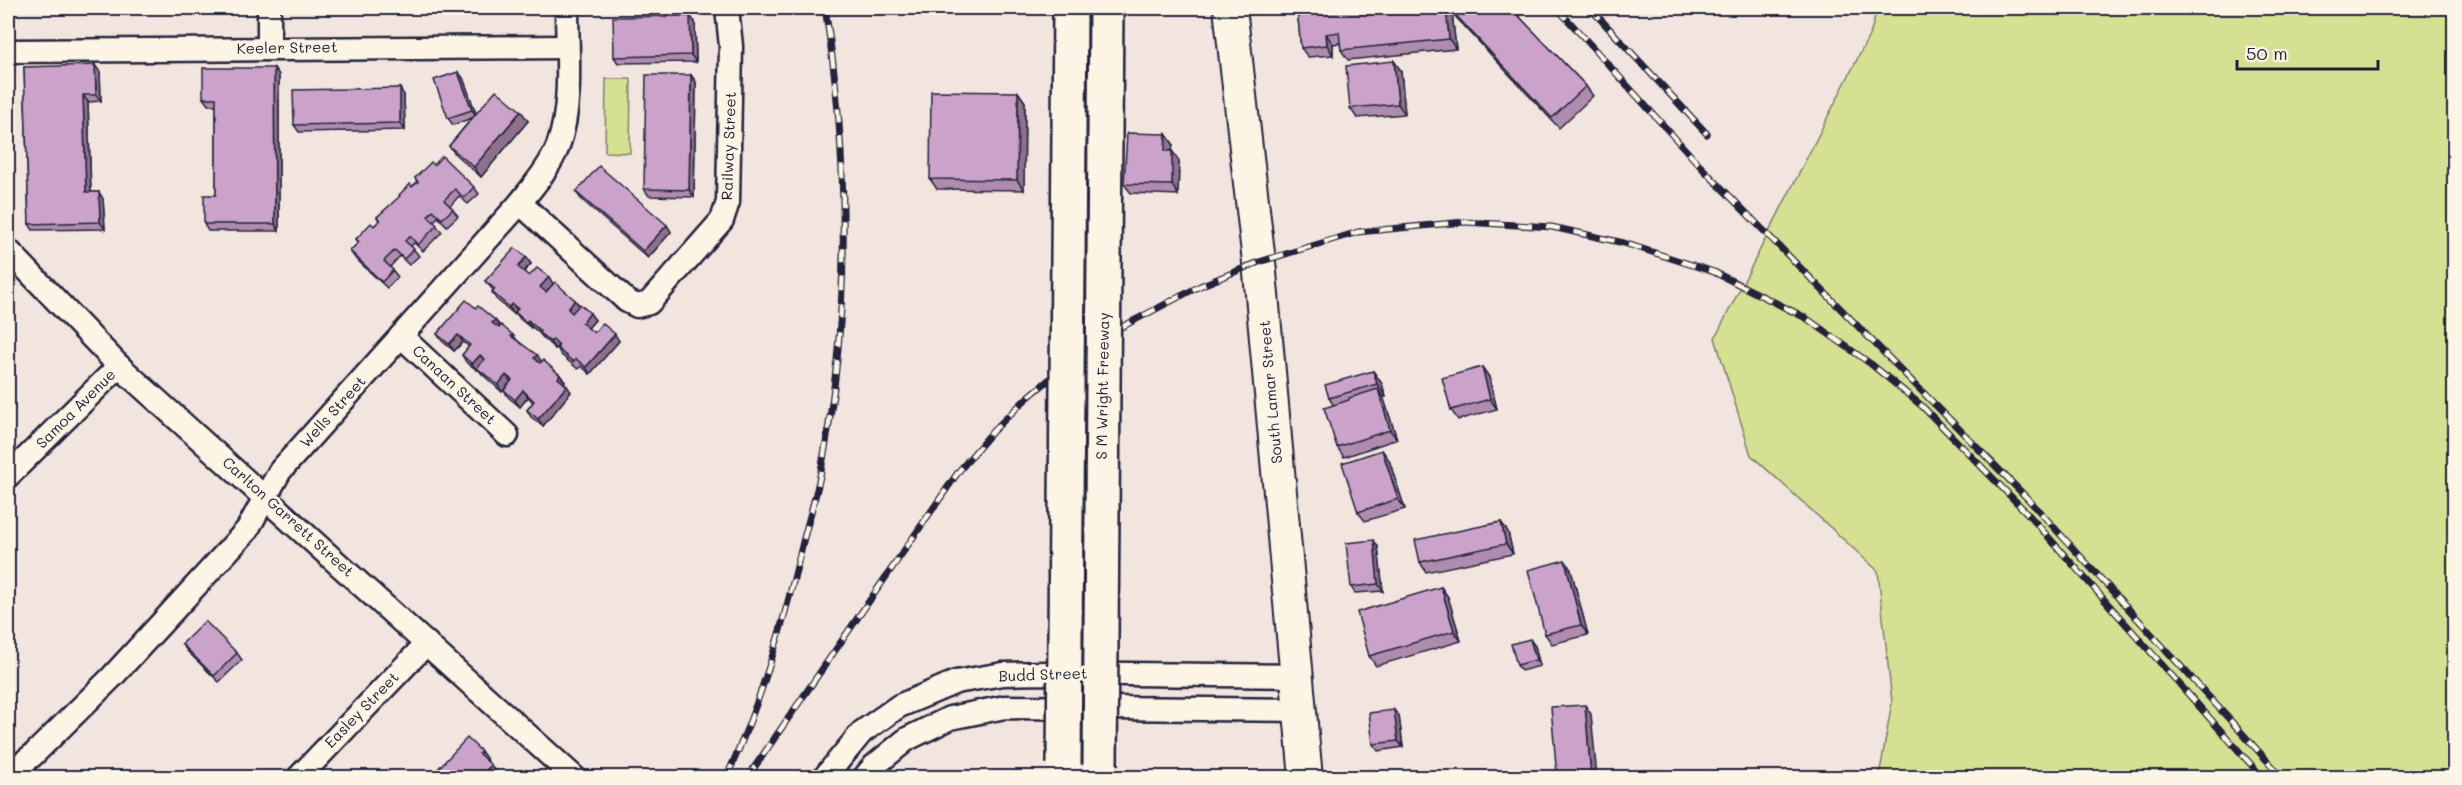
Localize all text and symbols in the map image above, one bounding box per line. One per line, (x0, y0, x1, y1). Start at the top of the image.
scale bar (2237, 33, 2378, 71)
street label: Keeler Street (236, 36, 338, 58)
text: 50 m (2246, 41, 2288, 65)
street label: Railway Street (716, 91, 740, 201)
street label: S M Wright Freeway (1091, 312, 1113, 460)
street label: South Lamar Street (1254, 319, 1286, 465)
street label: Canaan Street (408, 340, 501, 428)
street label: Samoa Avenue (31, 364, 119, 452)
street label: Wells Street (295, 371, 370, 451)
street label: Carlton Garrett Street (219, 452, 359, 581)
street label: Budd Street (998, 662, 1088, 686)
street label: Easley Street (320, 667, 403, 752)

